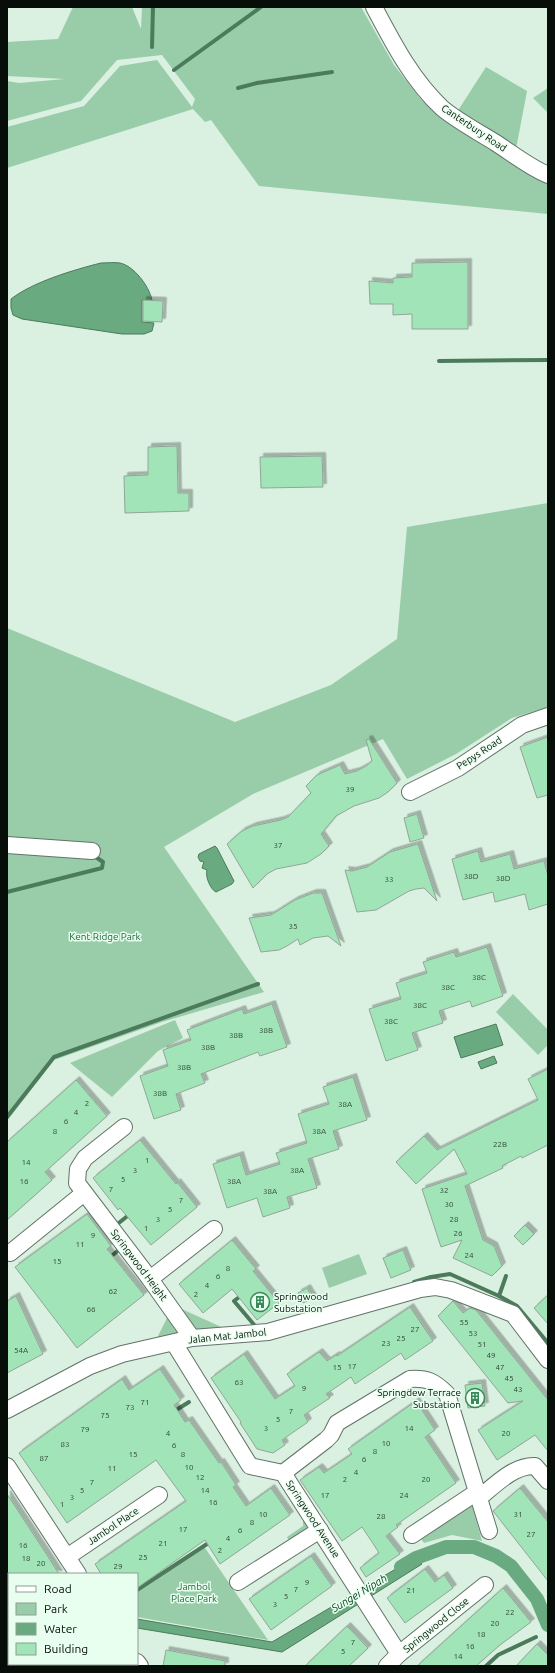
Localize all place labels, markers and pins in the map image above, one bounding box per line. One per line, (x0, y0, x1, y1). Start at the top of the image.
building icon: Springwood Substation (249, 1291, 271, 1313)
place label: Springwood Substation (274, 1291, 328, 1314)
place label: Springdew Terrace Substation (377, 1387, 461, 1410)
building icon: Springdew Terrace Substation (464, 1387, 486, 1409)

